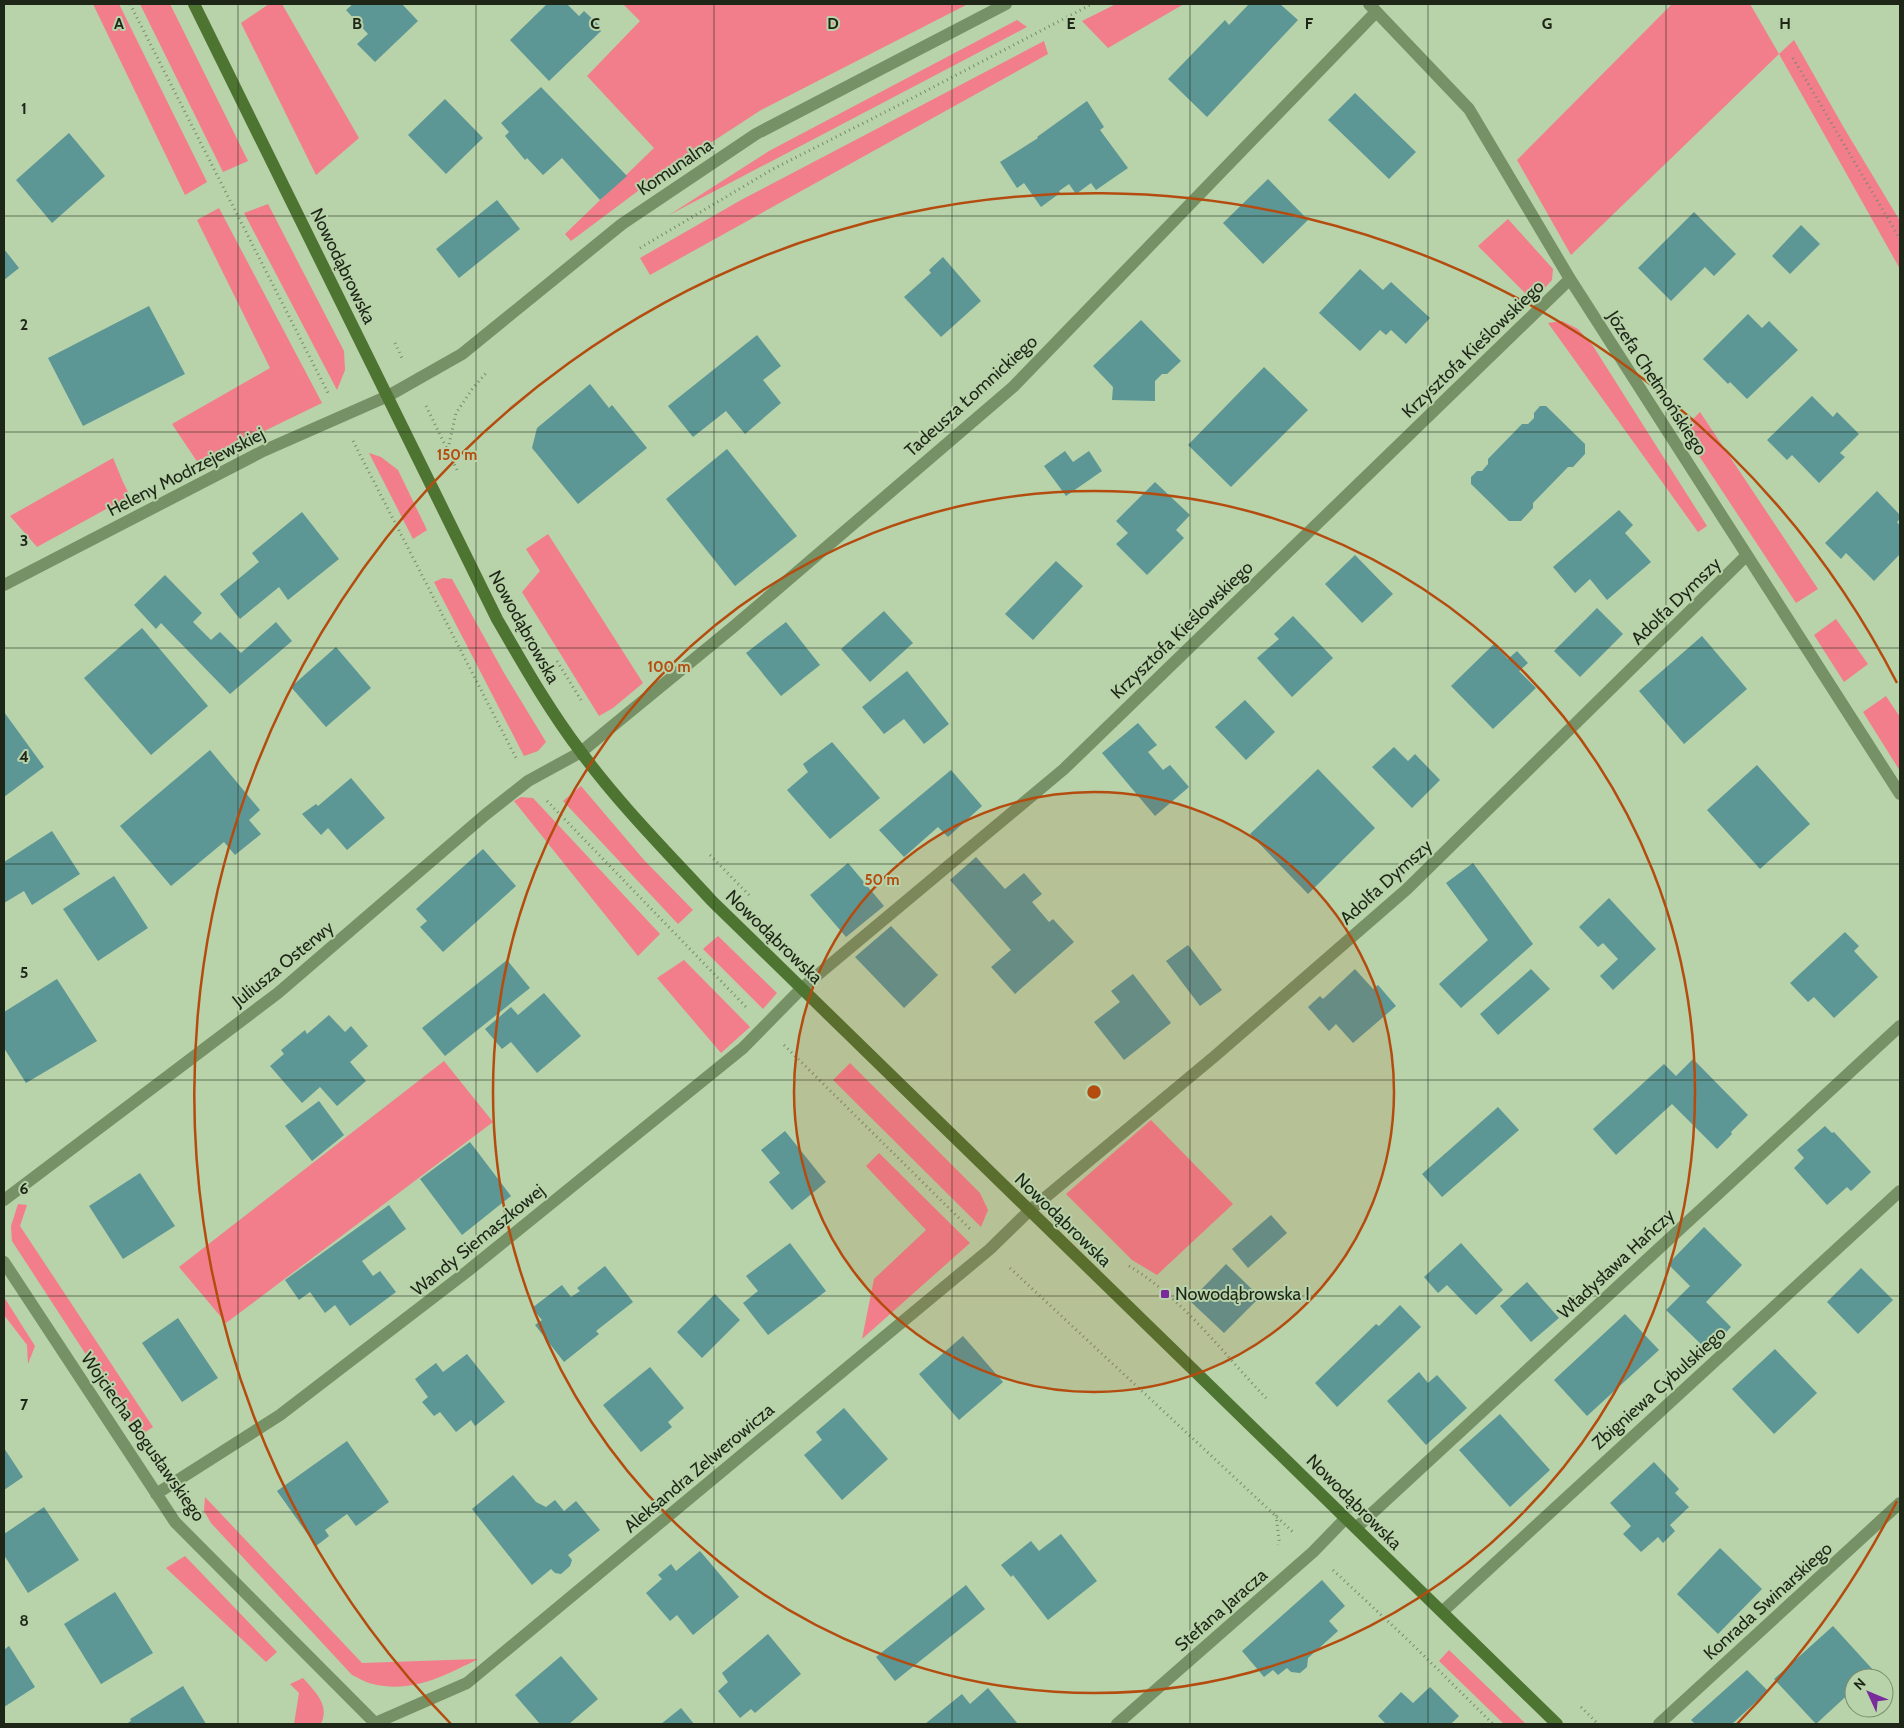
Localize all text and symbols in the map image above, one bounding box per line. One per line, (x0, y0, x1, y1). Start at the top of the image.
text: A (114, 14, 124, 33)
text: B (352, 14, 362, 33)
text: C (590, 14, 600, 33)
text: D (827, 14, 839, 33)
text: E (1066, 14, 1076, 33)
text: F (1305, 14, 1314, 33)
text: G (1542, 14, 1552, 33)
text: H (1779, 14, 1791, 33)
text: 1 (21, 99, 27, 118)
street label: Komunalna (633, 134, 717, 200)
street label: Nowodąbrowska (305, 205, 381, 328)
street label: Krzysztofa Kieślowskiego (1397, 275, 1549, 423)
street label: Józefa Chełmońskiego (1602, 306, 1712, 459)
text: 2 (20, 315, 28, 334)
street label: Tadeusza Łomnickiego (900, 331, 1042, 461)
street label: Heleny Modrzejewskiej (104, 423, 268, 521)
text: 150 m (437, 446, 477, 464)
text: 3 (20, 531, 28, 550)
street label: Adolfa Dymszy (1626, 553, 1726, 649)
street label: Krzysztofa Kieślowskiego (1106, 556, 1258, 704)
street label: Nowodąbrowska (484, 567, 564, 688)
text: 100 m (647, 658, 691, 676)
text: 4 (19, 747, 29, 766)
street label: Adolfa Dymszy (1335, 835, 1437, 929)
text: 50 m (864, 871, 900, 889)
street label: Nowodąbrowska (721, 885, 827, 989)
street label: Juliusza Osterwy (227, 916, 338, 1012)
text: 5 (20, 963, 28, 982)
centre of rings (1085, 1083, 1103, 1101)
street label: Nowodąbrowska (1010, 1168, 1116, 1272)
text: 6 (20, 1179, 29, 1198)
street label: Wandy Siemaszkowej (407, 1179, 549, 1301)
street label: Władysława Hańczy (1553, 1204, 1679, 1324)
place label: Nowodąbrowska I (1175, 1283, 1310, 1305)
marker: Nowodąbrowska I (1159, 1288, 1171, 1300)
street label: Zbigniewa Cybulskiego (1588, 1322, 1731, 1454)
street label: Wojciecha Bogusławskiego (76, 1348, 210, 1526)
text: 7 (20, 1395, 29, 1414)
street label: Aleksandra Zelwerowicza (619, 1399, 779, 1537)
street label: Nowodąbrowska (1302, 1450, 1407, 1555)
street label: Konrada Swinarskiego (1699, 1537, 1837, 1665)
street label: Stefana Jaracza (1170, 1564, 1272, 1656)
text: 8 (19, 1611, 29, 1630)
north arrow (1844, 1668, 1894, 1718)
text: N (1850, 1674, 1870, 1694)

